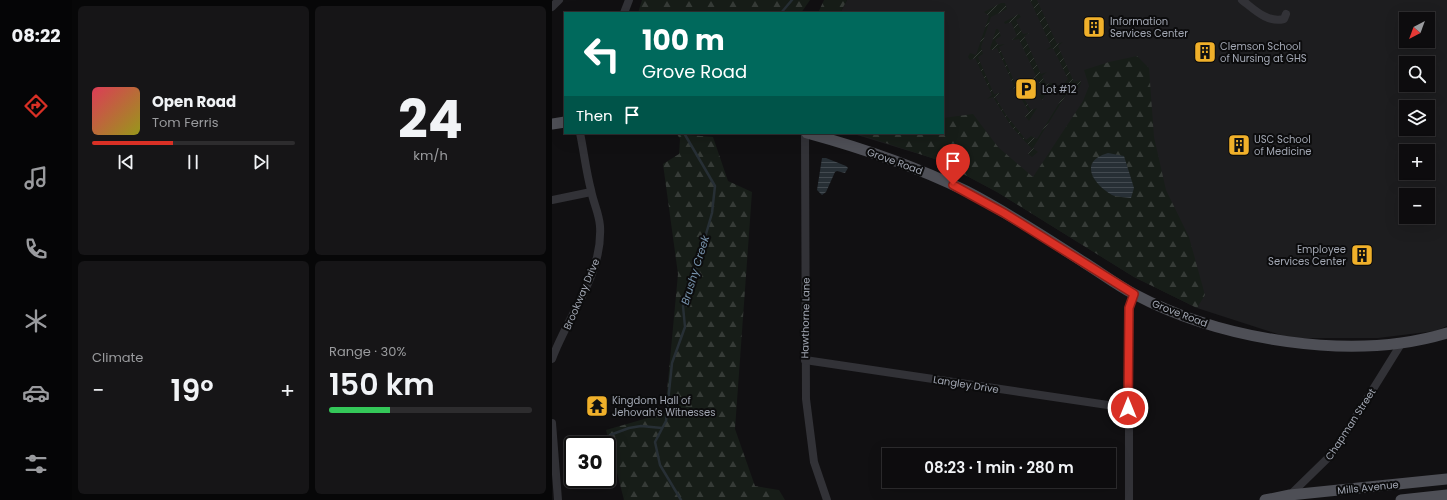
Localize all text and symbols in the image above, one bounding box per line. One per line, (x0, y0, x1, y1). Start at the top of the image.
north arrow (1399, 12, 1435, 48)
map controls (1399, 12, 1435, 224)
building icon: Information Services Center (1081, 14, 1107, 40)
place label: Information Services Center (1110, 14, 1188, 41)
text: 100 m (642, 21, 725, 60)
text: 08:22 (11, 23, 61, 48)
icon: left (576, 28, 628, 80)
building icon: Clemson School of Nursing at GHS (1192, 39, 1218, 65)
place label: Clemson School of Nursing at GHS (1220, 39, 1307, 66)
button: search (1399, 56, 1435, 92)
text: Grove Road (642, 59, 747, 84)
parking icon: Lot #12 (1013, 76, 1039, 102)
place label: Lot #12 (1042, 82, 1077, 97)
text: 24 (398, 83, 463, 156)
text: Open Road (152, 91, 236, 112)
icon: directions (22, 92, 50, 120)
button: layers (1399, 100, 1435, 136)
icon: arrive (621, 104, 643, 126)
text: Then (576, 105, 613, 126)
text: Tom Ferris (152, 113, 219, 132)
building icon: USC School of Medicine (1226, 132, 1252, 158)
place label: USC School of Medicine (1254, 132, 1312, 159)
street label: Grove Road (865, 144, 925, 179)
pin (936, 144, 970, 185)
button: + (1399, 144, 1435, 180)
text: km/h (413, 146, 448, 165)
icon: arrive (942, 150, 964, 172)
icon: previous (115, 151, 137, 173)
icon: pause (182, 151, 204, 173)
icon: next (250, 151, 272, 173)
icon: music (22, 164, 50, 192)
button: − (1399, 188, 1435, 224)
water label: Brushy Creek (677, 232, 714, 307)
icon: phone (22, 235, 50, 263)
place label: Employee Services Center (1268, 242, 1346, 269)
building icon: Employee Services Center (1349, 242, 1375, 268)
street label: Brookway Drive (560, 256, 603, 332)
street label: Hawthorne Lane (797, 277, 814, 359)
street label: Grove Road (1150, 296, 1210, 331)
icon: climate (22, 307, 50, 335)
text: Range · 30% (329, 342, 406, 361)
text: Climate (92, 348, 143, 367)
text: 150 km (329, 363, 435, 406)
text: 19° (171, 369, 214, 412)
street label: Langley Drive (932, 372, 1000, 397)
text: − (92, 375, 104, 406)
text: + (280, 375, 295, 406)
icon: car (22, 379, 50, 407)
street label: Chapman Street (1322, 385, 1380, 463)
position arrow (1107, 387, 1149, 429)
temple icon: Kingdom Hall of Jehovah’s Witnesses (584, 393, 610, 419)
place label: Kingdom Hall of Jehovah’s Witnesses (612, 393, 715, 420)
speed limit sign: 30 (564, 436, 616, 488)
icon: filters (22, 450, 50, 478)
text: 08:23 · 1 min · 280 m (924, 457, 1074, 478)
street label: Mills Avenue (1337, 477, 1399, 498)

